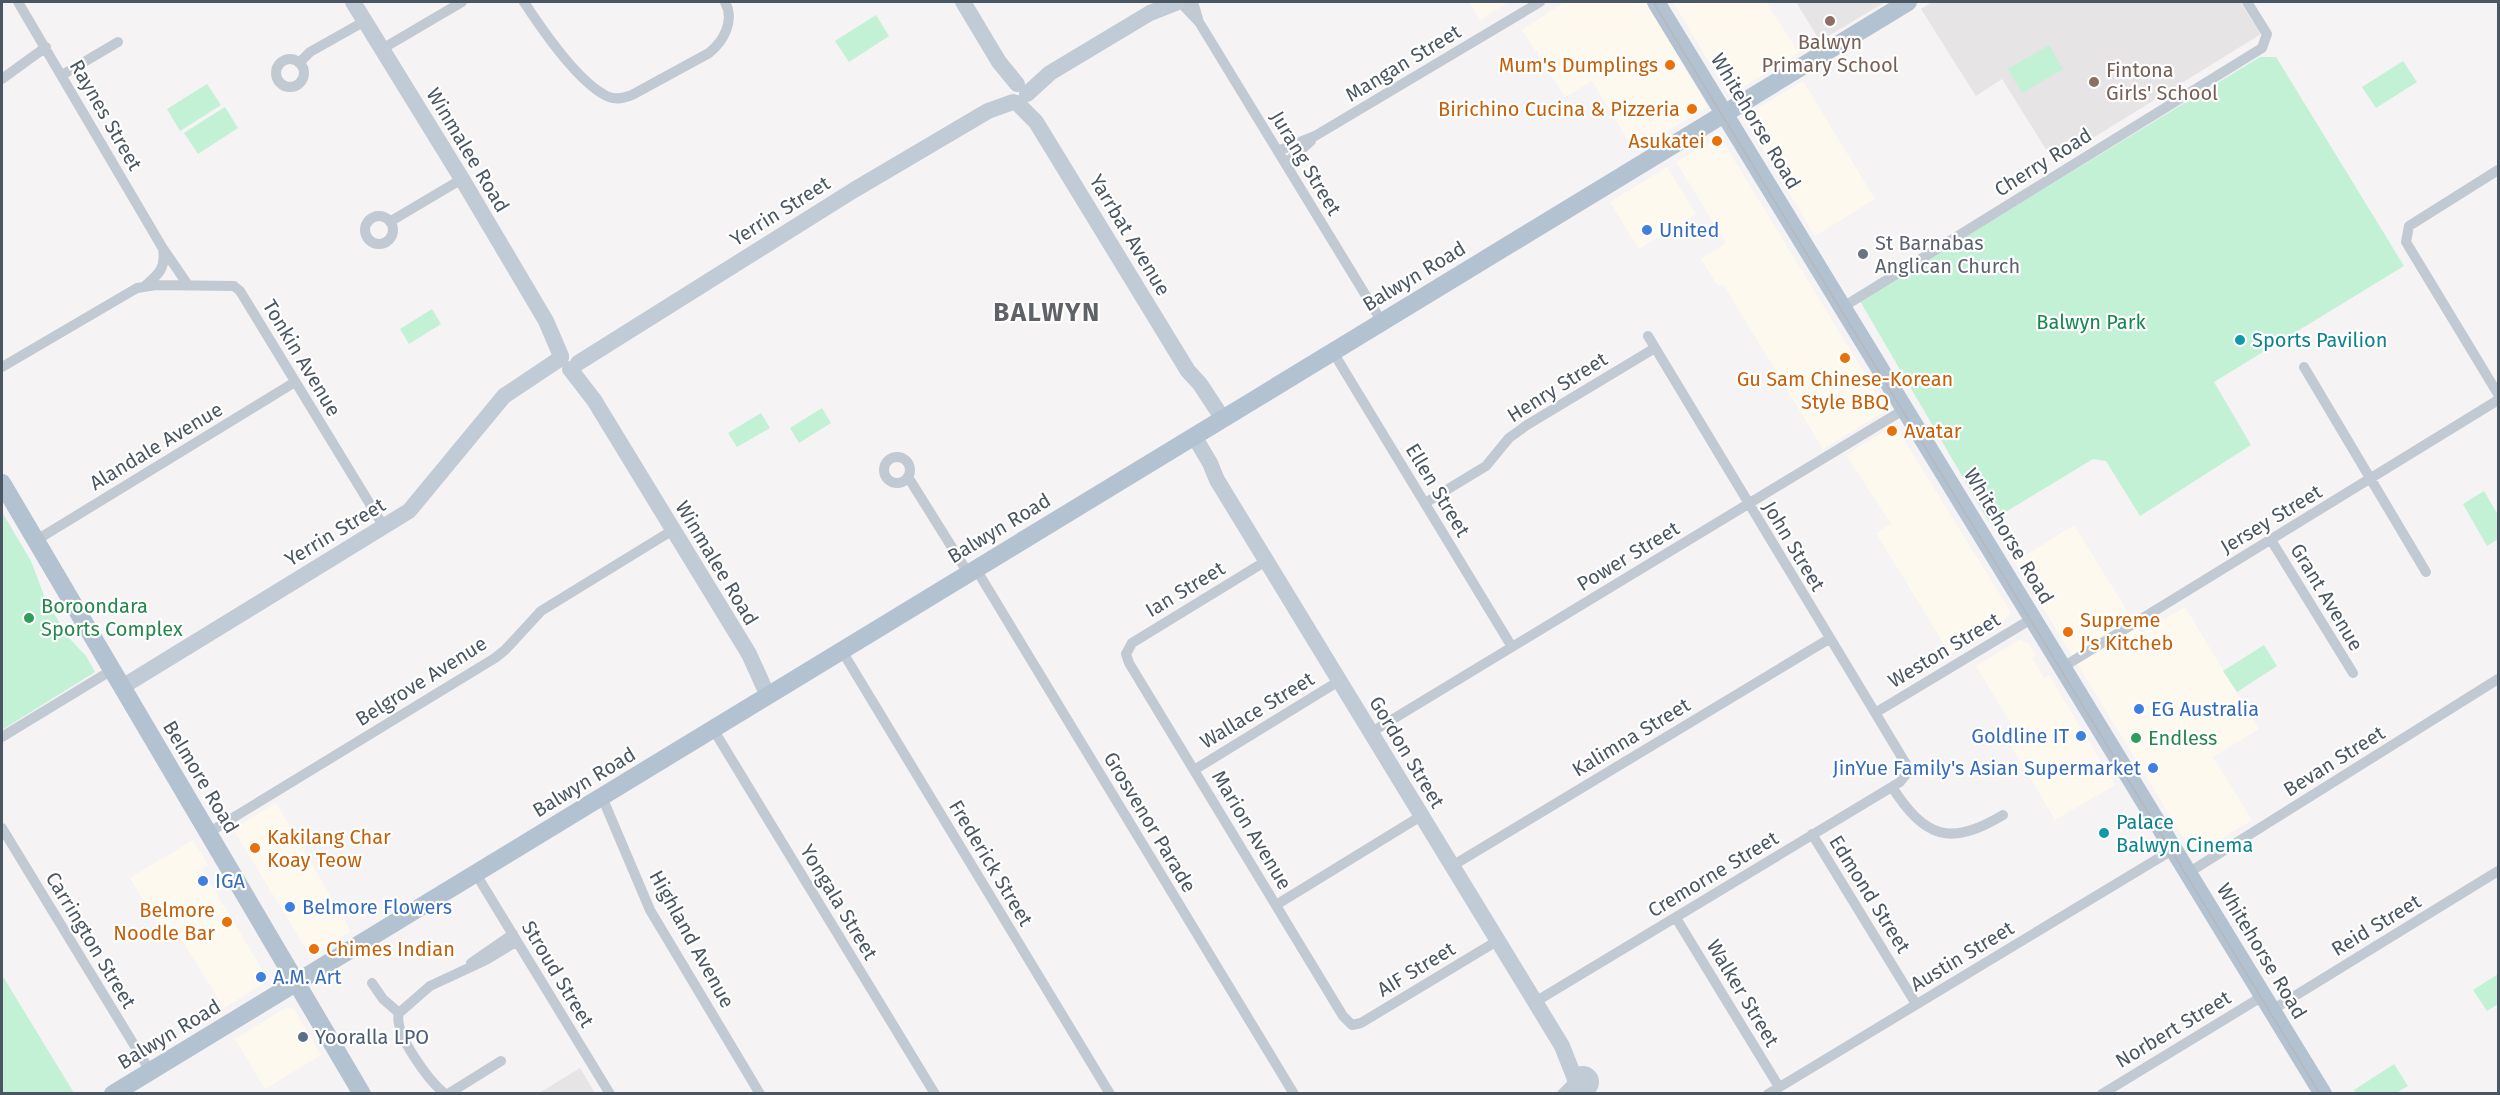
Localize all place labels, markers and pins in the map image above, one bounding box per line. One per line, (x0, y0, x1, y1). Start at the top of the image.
marker: Balwyn Primary School (1823, 14, 1837, 28)
place label: Balwyn Primary School (1762, 30, 1899, 77)
place label: Mum's Dumplings (1499, 53, 1658, 77)
marker: Mum's Dumplings (1663, 58, 1677, 72)
place label: Fintona Girls' School (2106, 58, 2218, 105)
marker: Fintona Girls' School (2087, 75, 2101, 89)
place label: Birichino Cucina & Pizzeria (1438, 97, 1680, 121)
marker: Birichino Cucina & Pizzeria (1685, 102, 1699, 116)
place label: Asukatei (1628, 129, 1705, 153)
marker: Asukatei (1710, 134, 1724, 148)
place label: United (1659, 218, 1719, 242)
marker: United (1640, 223, 1654, 237)
place label: St Barnabas Anglican Church (1875, 231, 2020, 278)
marker: St Barnabas Anglican Church (1856, 247, 1870, 261)
place label: Sports Pavilion (2252, 328, 2388, 352)
marker: Sports Pavilion (2233, 333, 2247, 347)
marker: Gu Sam Chinese-Korean Style BBQ (1838, 351, 1852, 365)
place label: Gu Sam Chinese-Korean Style BBQ (1737, 367, 1953, 414)
place label: Avatar (1904, 419, 1962, 443)
marker: Avatar (1885, 424, 1899, 438)
place label: Boroondara Sports Complex (41, 594, 183, 641)
place label: Supreme J's Kitcheb (2080, 608, 2173, 655)
marker: Boroondara Sports Complex (22, 611, 36, 625)
marker: Supreme J's Kitcheb (2061, 625, 2075, 639)
place label: EG Australia (2151, 697, 2259, 721)
marker: EG Australia (2132, 702, 2146, 716)
place label: Goldline IT (1971, 724, 2070, 748)
place label: Endless (2148, 726, 2217, 750)
marker: Goldline IT (2074, 729, 2088, 743)
marker: Endless (2129, 731, 2143, 745)
place label: JinYue Family's Asian Supermarket (1833, 756, 2142, 780)
marker: JinYue Family's Asian Supermarket (2146, 761, 2160, 775)
place label: Palace Balwyn Cinema (2116, 810, 2253, 857)
place label: Kakilang Char Koay Teow (267, 825, 391, 872)
marker: Palace Balwyn Cinema (2097, 826, 2111, 840)
marker: Kakilang Char Koay Teow (248, 841, 262, 855)
place label: IGA (215, 869, 246, 893)
marker: IGA (196, 874, 210, 888)
place label: Belmore Flowers (302, 895, 452, 919)
place label: Belmore Noodle Bar (113, 898, 215, 945)
marker: Belmore Flowers (283, 900, 297, 914)
marker: Belmore Noodle Bar (220, 915, 234, 929)
place label: Chimes Indian (326, 937, 455, 961)
marker: Chimes Indian (307, 942, 321, 956)
place label: A.M. Art (273, 965, 342, 989)
marker: A.M. Art (254, 970, 268, 984)
place label: Yooralla LPO (315, 1025, 429, 1049)
marker: Yooralla LPO (296, 1030, 310, 1044)

